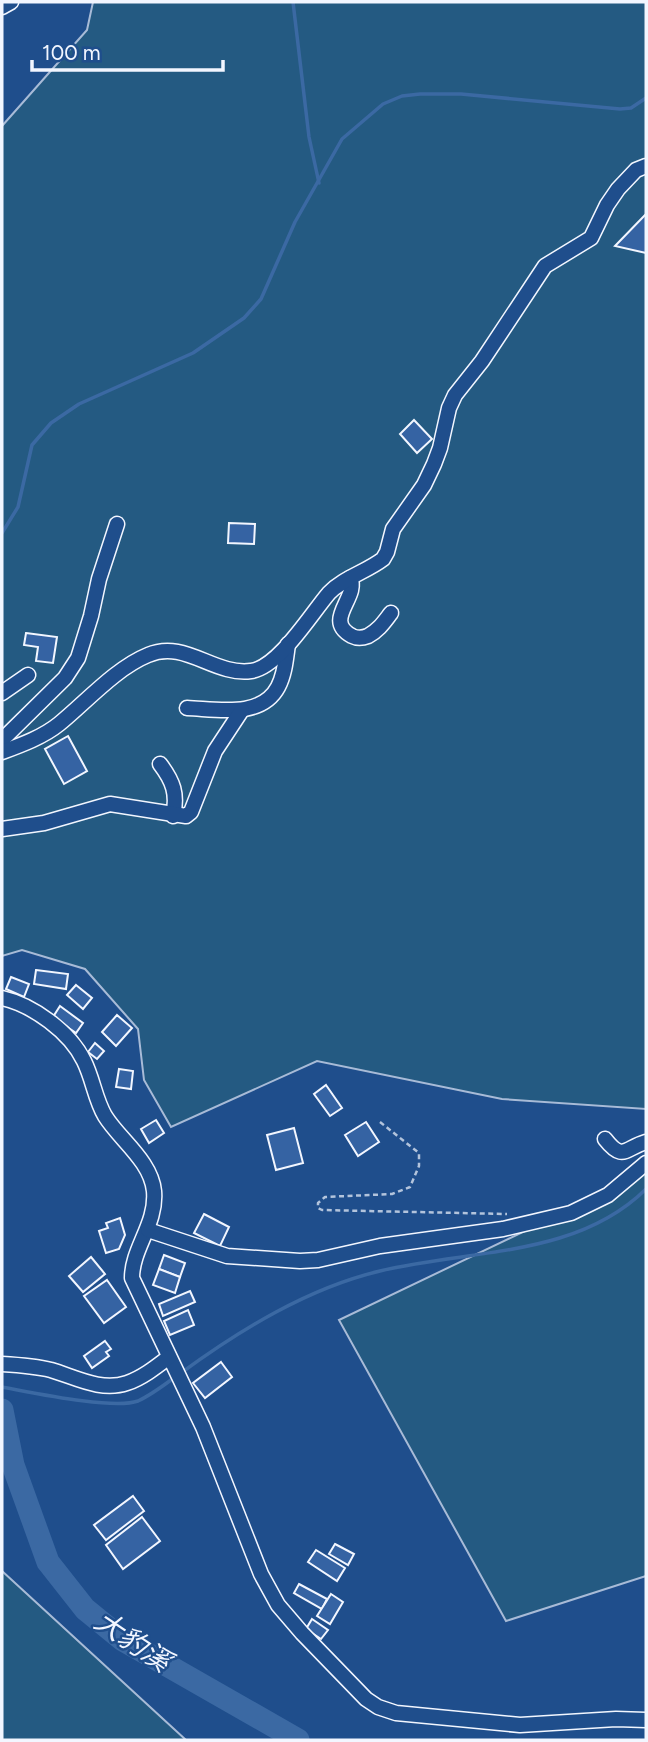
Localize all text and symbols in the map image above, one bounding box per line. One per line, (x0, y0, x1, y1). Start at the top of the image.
scale bar (32, 28, 222, 72)
text: 100 m (42, 40, 101, 65)
water label: 大豹溪 (89, 1603, 181, 1681)

